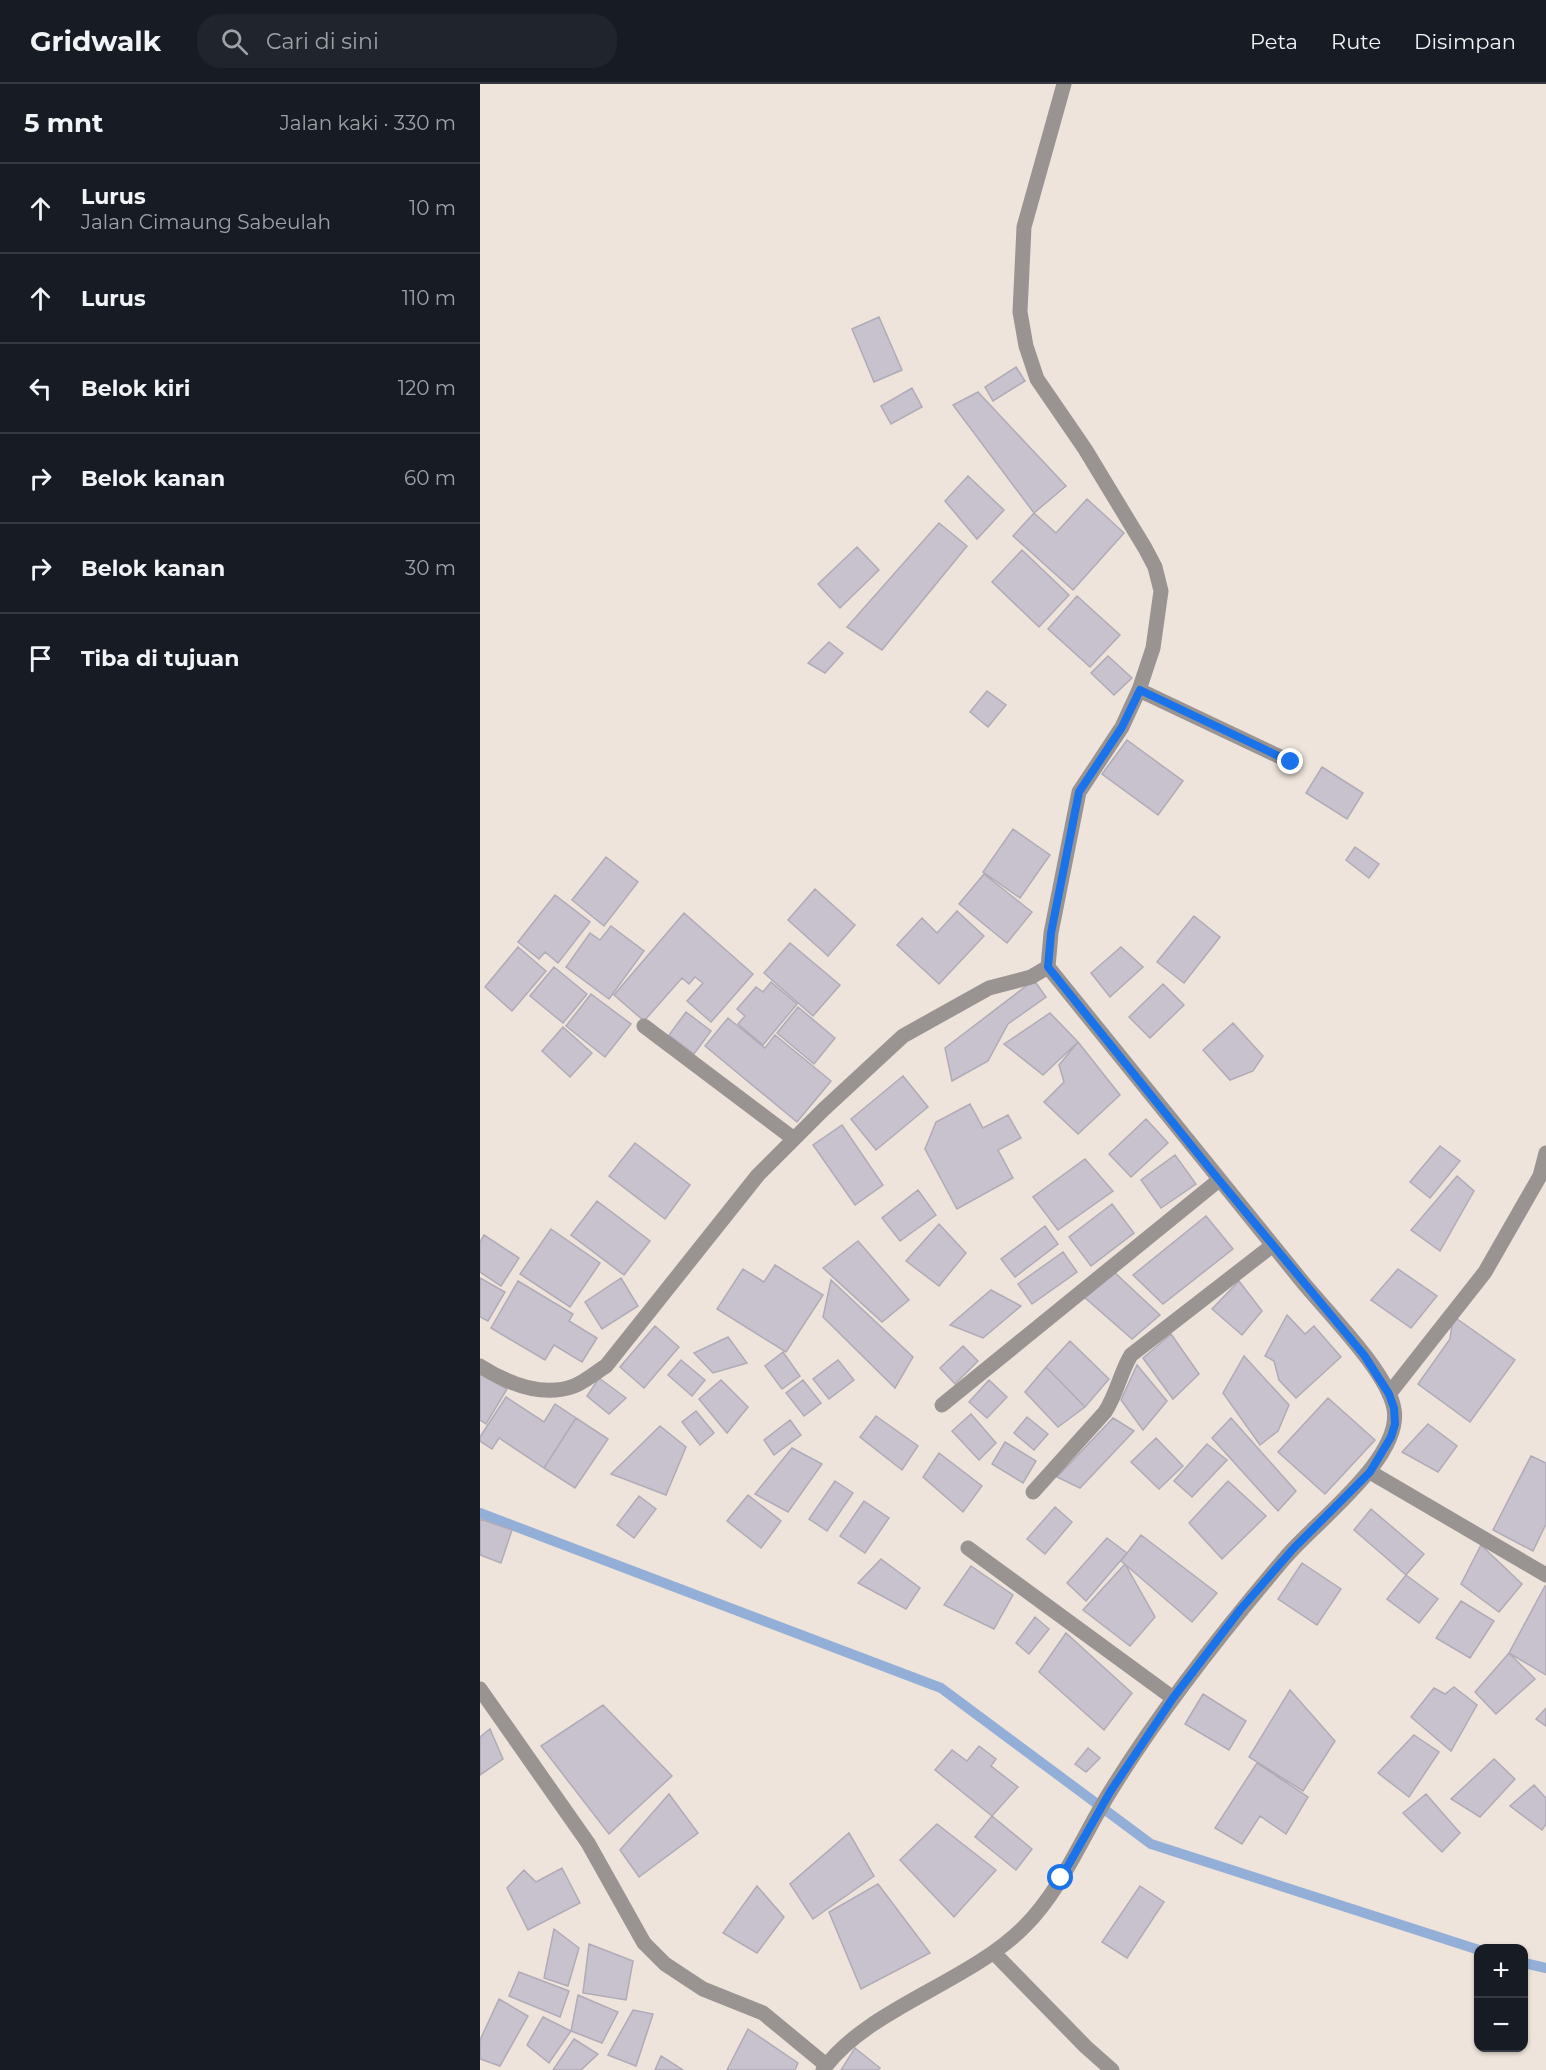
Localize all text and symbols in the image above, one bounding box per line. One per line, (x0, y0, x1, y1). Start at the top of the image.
search box (197, 14, 617, 68)
text: Gridwalk (30, 24, 161, 58)
icon: search (218, 25, 251, 58)
text: Cari di sini (266, 28, 379, 55)
text: Peta (1250, 29, 1298, 54)
text: Rute (1331, 29, 1381, 54)
text: Disimpan (1414, 29, 1516, 54)
text: 5 mnt (24, 107, 103, 139)
text: Jalan kaki · 330 m (280, 111, 456, 135)
text: Lurus (81, 183, 146, 210)
icon: ahead (24, 192, 57, 225)
text: 10 m (409, 196, 456, 220)
text: Jalan Cimaung Sabeulah (81, 210, 331, 234)
icon: ahead (24, 282, 57, 315)
text: Lurus (81, 285, 146, 312)
text: 110 m (402, 286, 456, 310)
icon: left (24, 372, 57, 405)
text: Belok kiri (81, 375, 190, 402)
text: 120 m (398, 376, 456, 400)
icon: right (24, 462, 57, 495)
text: Belok kanan (81, 465, 225, 492)
text: 60 m (404, 466, 456, 490)
icon: right (24, 552, 57, 585)
text: Belok kanan (81, 555, 225, 582)
text: 30 m (405, 556, 456, 580)
icon: arrive (24, 642, 57, 675)
text: Tiba di tujuan (81, 645, 239, 672)
route end (1277, 748, 1303, 774)
route start (1047, 1864, 1073, 1890)
map controls (1474, 1944, 1528, 2052)
button: + (1474, 1944, 1528, 1998)
button: − (1474, 1998, 1528, 2052)

